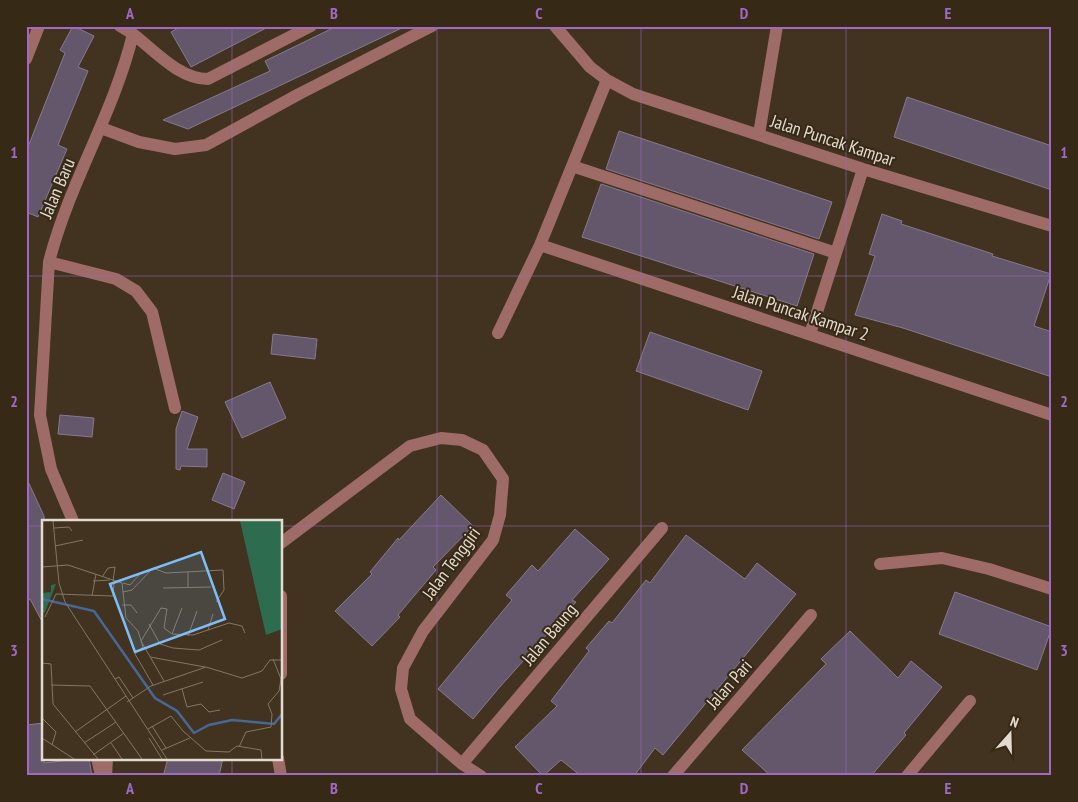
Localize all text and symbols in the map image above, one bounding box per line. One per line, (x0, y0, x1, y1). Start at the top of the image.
text: A (125, 3, 135, 23)
text: B (330, 3, 338, 23)
text: C (535, 3, 543, 23)
text: D (740, 3, 749, 23)
text: E (945, 3, 952, 23)
street label: Jalan Puncak Kampar (767, 109, 898, 171)
text: 1 (10, 142, 18, 162)
text: 1 (1060, 142, 1068, 162)
street label: Jalan Baru (34, 154, 80, 222)
street label: Jalan Puncak Kampar 2 (729, 280, 872, 346)
text: 2 (10, 391, 18, 411)
text: 2 (1060, 391, 1068, 411)
inset map (42, 520, 282, 760)
street label: Jalan Tenggiri (416, 522, 485, 605)
street label: Jalan Baung (516, 598, 582, 670)
text: 3 (10, 640, 18, 660)
text: 3 (1060, 640, 1068, 660)
street label: Jalan Pari (701, 654, 757, 714)
north arrow (986, 710, 1036, 760)
text: N (1008, 712, 1021, 732)
text: A (125, 778, 135, 798)
text: B (330, 778, 338, 798)
text: C (535, 778, 543, 798)
text: D (740, 778, 749, 798)
text: E (945, 778, 952, 798)

